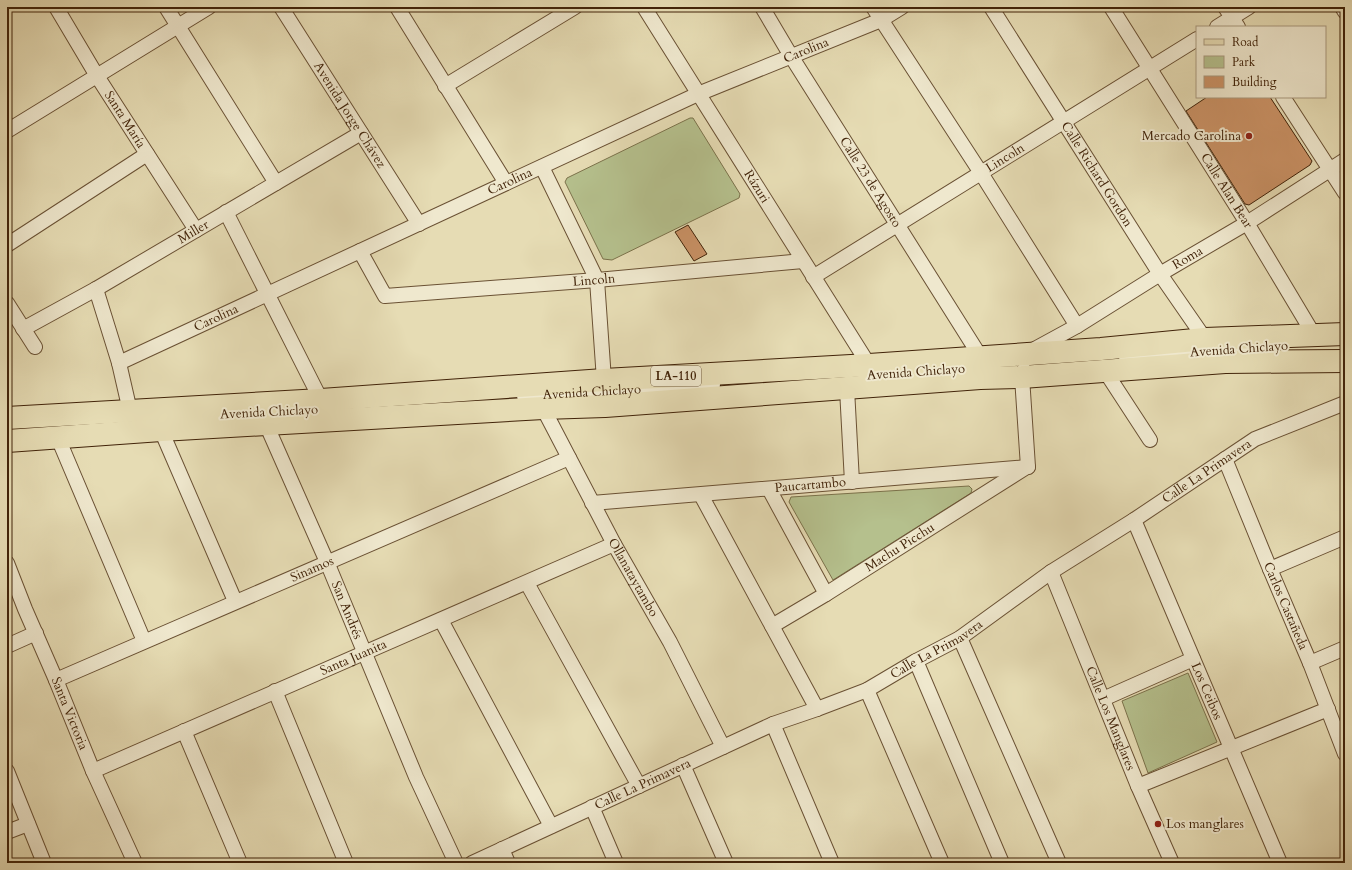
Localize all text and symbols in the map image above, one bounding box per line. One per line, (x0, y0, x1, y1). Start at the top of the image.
legend (1196, 26, 1326, 98)
street label: Carolina (781, 33, 832, 68)
text: Road (1232, 34, 1259, 50)
text: Park (1232, 54, 1256, 70)
street label: Avenida Jorge Chávez (309, 58, 390, 172)
text: Building (1232, 74, 1277, 90)
street label: Santa María (100, 87, 150, 152)
street label: Calle Richard Gordon (1057, 118, 1137, 231)
place label: Mercado Carolina (1142, 127, 1241, 145)
marker: Mercado Carolina (1244, 131, 1254, 141)
street label: Calle 23 de Agosto (835, 133, 906, 231)
street label: Lincoln (982, 139, 1028, 177)
street label: Calle Alan Bear (1196, 150, 1257, 232)
street label: Carolina (485, 163, 535, 200)
street label: Rázuri (740, 166, 774, 207)
street label: Miller (174, 215, 212, 248)
street label: Roma (1169, 242, 1207, 274)
street label: Lincoln (572, 269, 617, 291)
street label: Carolina (191, 300, 242, 336)
street label: Avenida Chiclayo (1189, 337, 1289, 361)
street label: Avenida Chiclayo (866, 360, 966, 384)
road number: LA-110 (651, 366, 701, 386)
street label: Avenida Chiclayo (542, 380, 642, 404)
street label: Avenida Chiclayo (219, 400, 319, 424)
street label: Calle La Primavera (1158, 435, 1255, 508)
street label: Paucartambo (774, 473, 847, 497)
street label: Machu Picchu (861, 519, 938, 576)
street label: Ollanataytambo (604, 535, 663, 620)
street label: Sinamos (288, 552, 337, 587)
street label: Carlos Castañeda (1259, 559, 1313, 653)
street label: San Andrés (327, 578, 367, 642)
street label: Calle La Primavera (887, 615, 987, 683)
street label: Santa Juanita (317, 635, 390, 680)
street label: Los Ceibos (1187, 660, 1227, 723)
street label: Calle Los Manglares (1081, 664, 1140, 773)
street label: Santa Victoria (47, 674, 93, 753)
street label: Calle La Primavera (592, 754, 694, 814)
place label: Los manglares (1166, 815, 1244, 833)
marker: Los manglares (1153, 819, 1163, 829)

